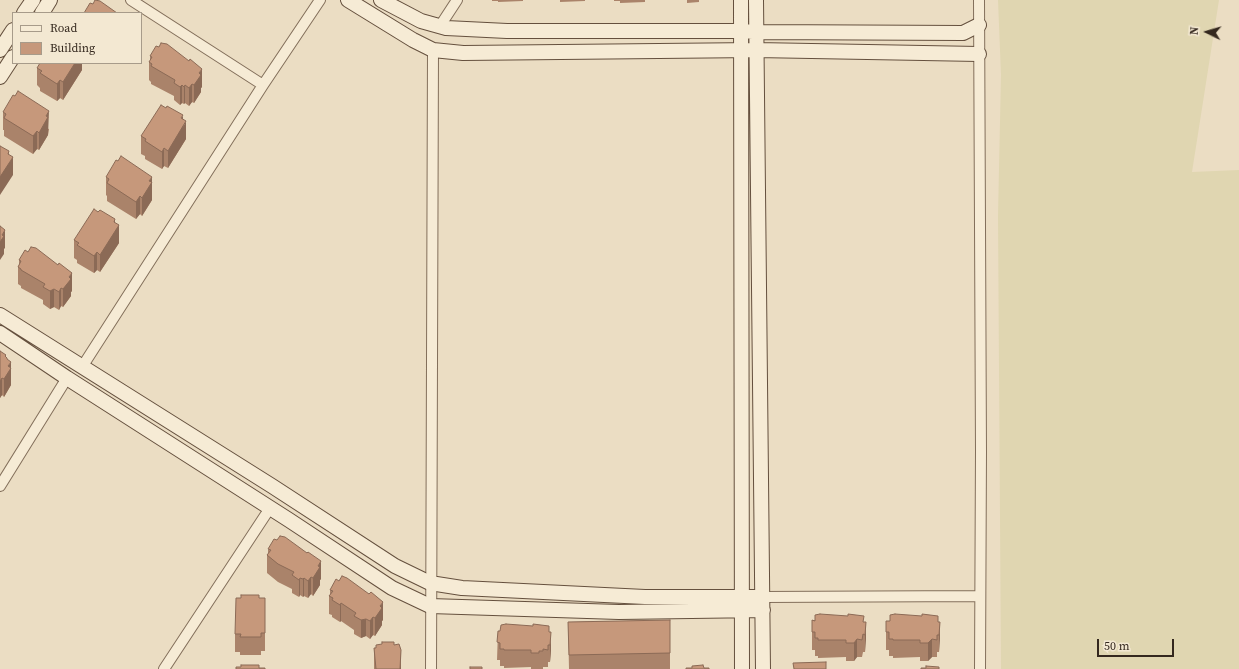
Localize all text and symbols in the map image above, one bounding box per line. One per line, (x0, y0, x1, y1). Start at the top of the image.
legend (12, 12, 142, 64)
north arrow (1187, 12, 1227, 52)
text: Road (50, 20, 77, 36)
text: N (1187, 26, 1202, 36)
text: Building (50, 40, 95, 56)
scale bar (1099, 631, 1176, 657)
text: 50 m (1104, 638, 1130, 654)

